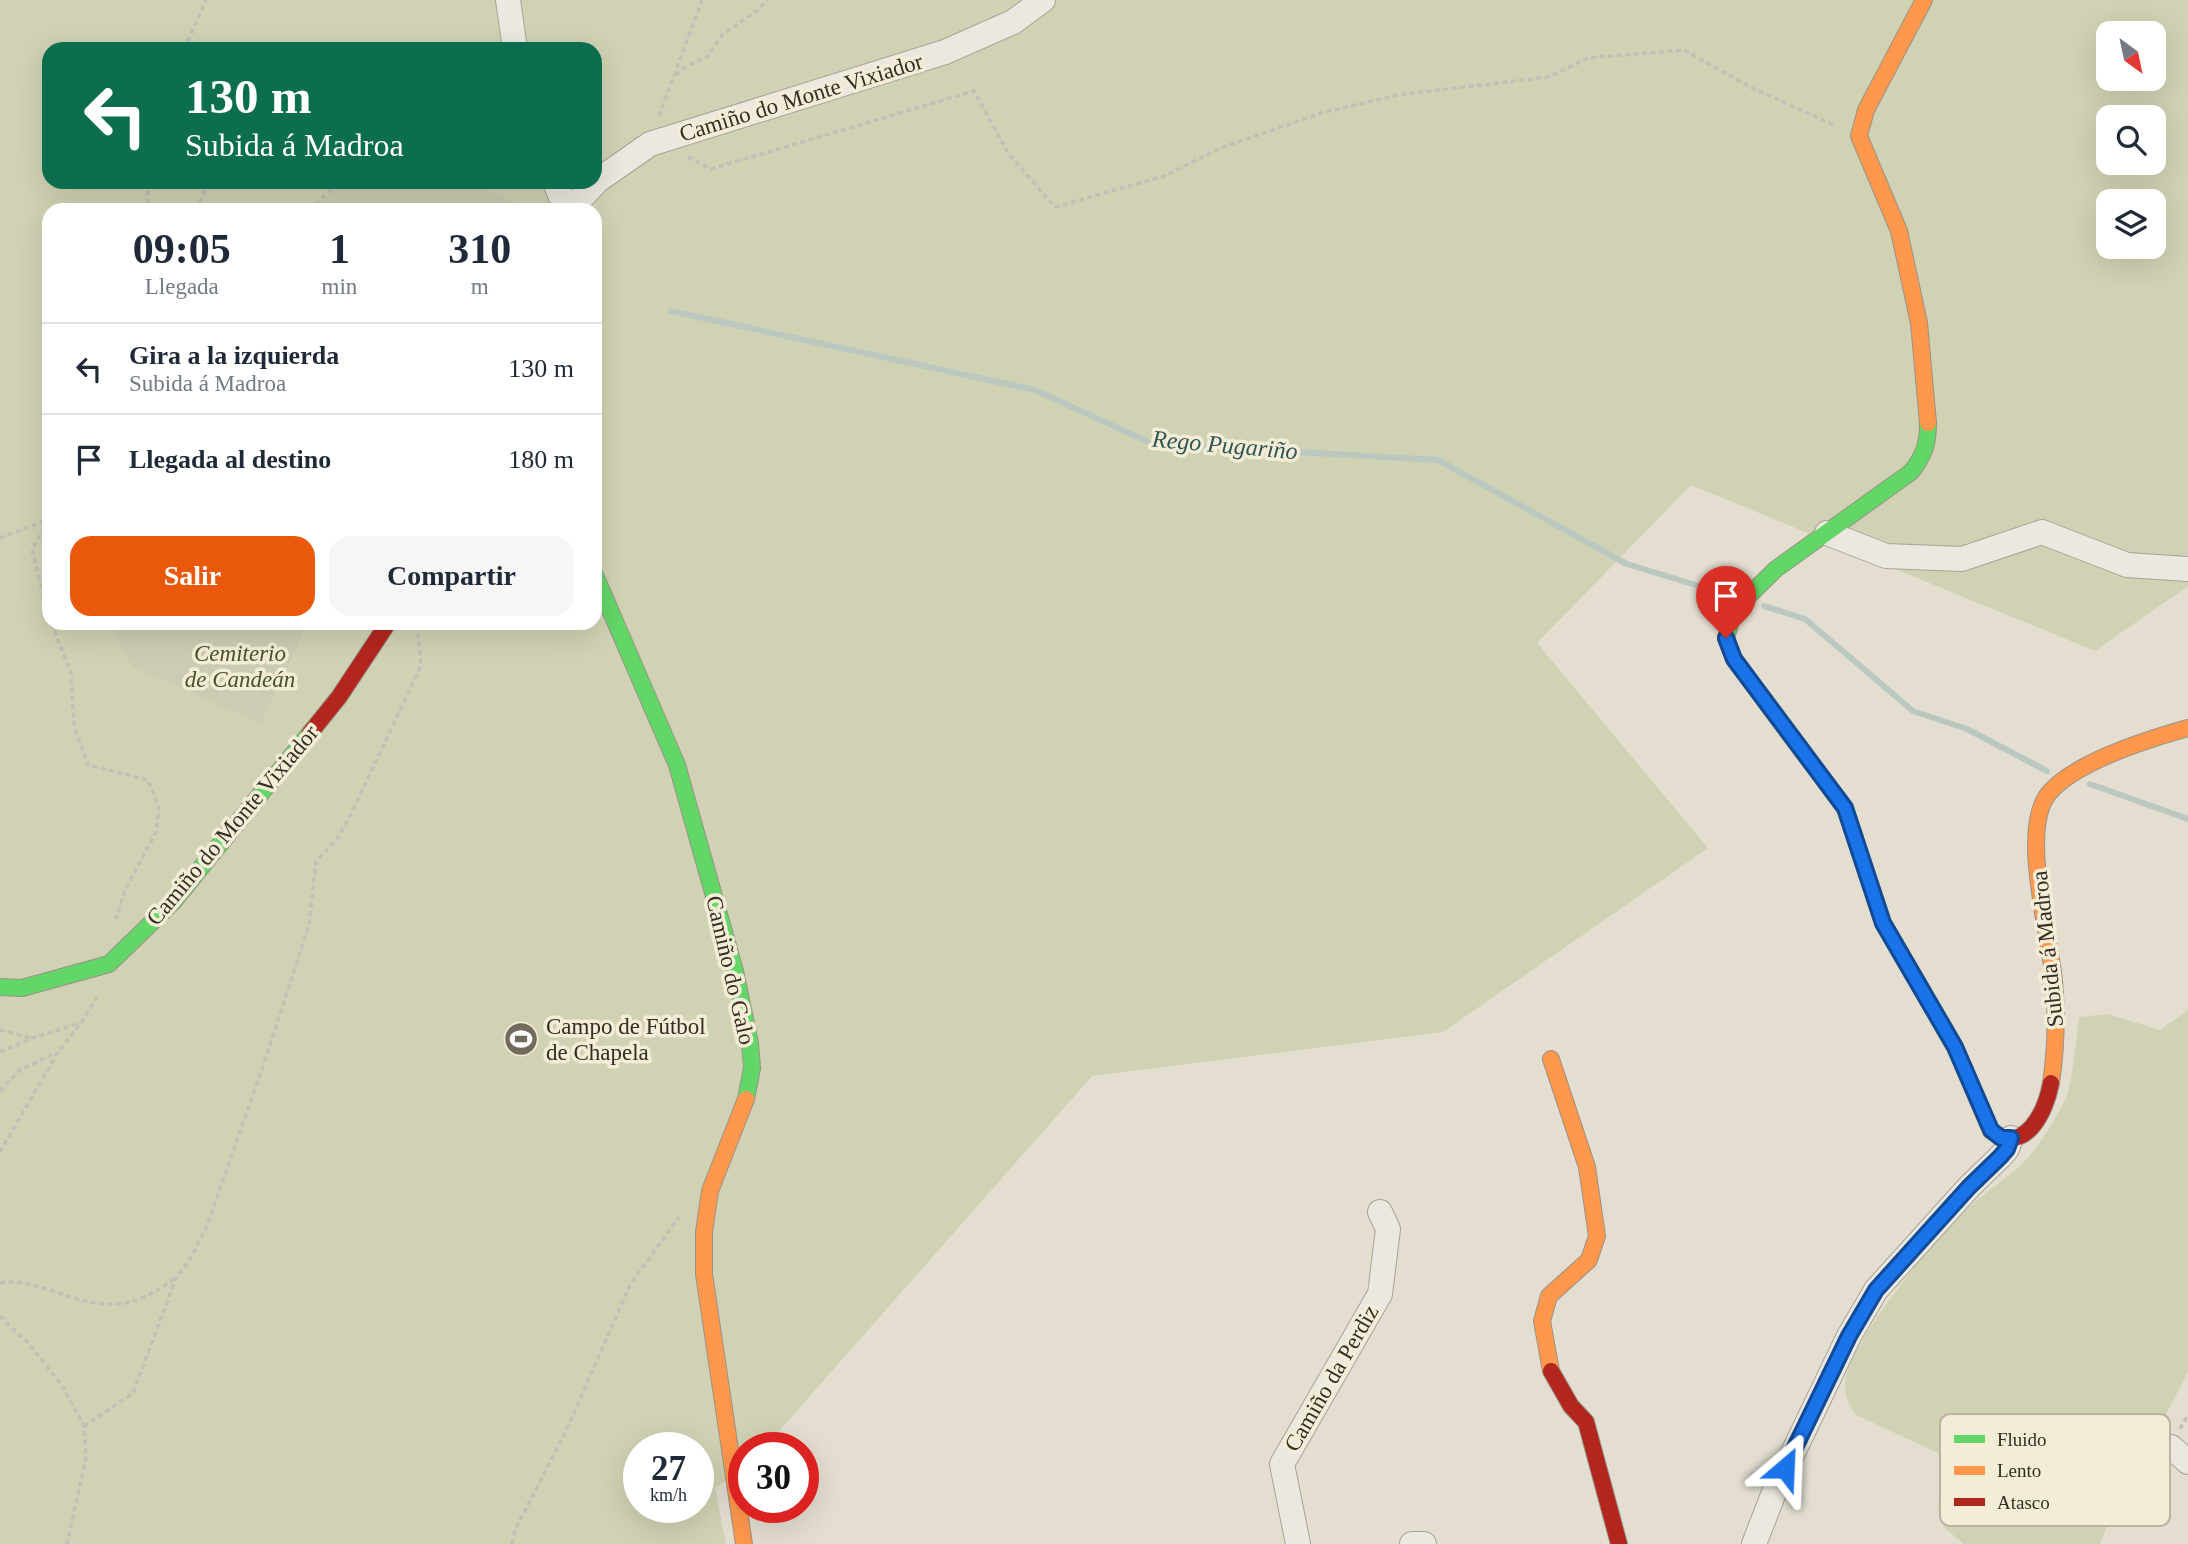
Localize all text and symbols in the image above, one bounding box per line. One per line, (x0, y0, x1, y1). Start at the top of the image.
north arrow (2096, 21, 2166, 91)
map controls (2096, 21, 2166, 259)
street label: Camiño do Monte Vixiador (676, 48, 926, 146)
text: 130 m (185, 69, 312, 124)
icon: left (70, 70, 161, 161)
button: search (2096, 105, 2166, 175)
text: Subida á Madroa (185, 127, 404, 163)
button: layers (2096, 189, 2166, 259)
text: 09:05 (133, 226, 231, 272)
text: 1 (329, 226, 350, 272)
text: 310 (448, 226, 511, 272)
text: Llegada (145, 274, 219, 299)
text: min (322, 274, 357, 299)
text: m (471, 274, 489, 299)
text: Gira a la izquierda (129, 341, 339, 370)
icon: left (70, 350, 108, 388)
text: 130 m (508, 354, 574, 383)
text: Subida á Madroa (129, 371, 286, 396)
water label: Rego Pugariño (1150, 426, 1299, 464)
icon: arrive (70, 441, 108, 479)
text: Llegada al destino (129, 445, 331, 474)
text: 180 m (508, 445, 574, 474)
button: Salir (70, 536, 315, 616)
button: Compartir (329, 536, 574, 616)
pin (1696, 566, 1756, 638)
icon: arrive (1707, 577, 1745, 615)
park label: Cemiterio de Candeán (185, 641, 295, 692)
street label: Camiño do Monte Vixiador (141, 720, 324, 930)
street label: Subida á Madroa (2027, 870, 2068, 1028)
street label: Camiño do Galo (701, 893, 760, 1047)
place label: Campo de Fútbol de Chapela (546, 1014, 706, 1065)
sports icon: Campo de Fútbol de Chapela (502, 1020, 540, 1058)
street label: Camiño da Perdiz (1279, 1301, 1383, 1456)
legend (1940, 1414, 2170, 1526)
text: Fluido (1997, 1429, 2047, 1450)
position arrow (1748, 1431, 1822, 1505)
speed limit sign: 30 (728, 1432, 819, 1523)
text: 27 (651, 1449, 686, 1488)
text: Lento (1997, 1460, 2041, 1481)
text: km/h (650, 1485, 687, 1505)
text: Atasco (1997, 1492, 2050, 1513)

